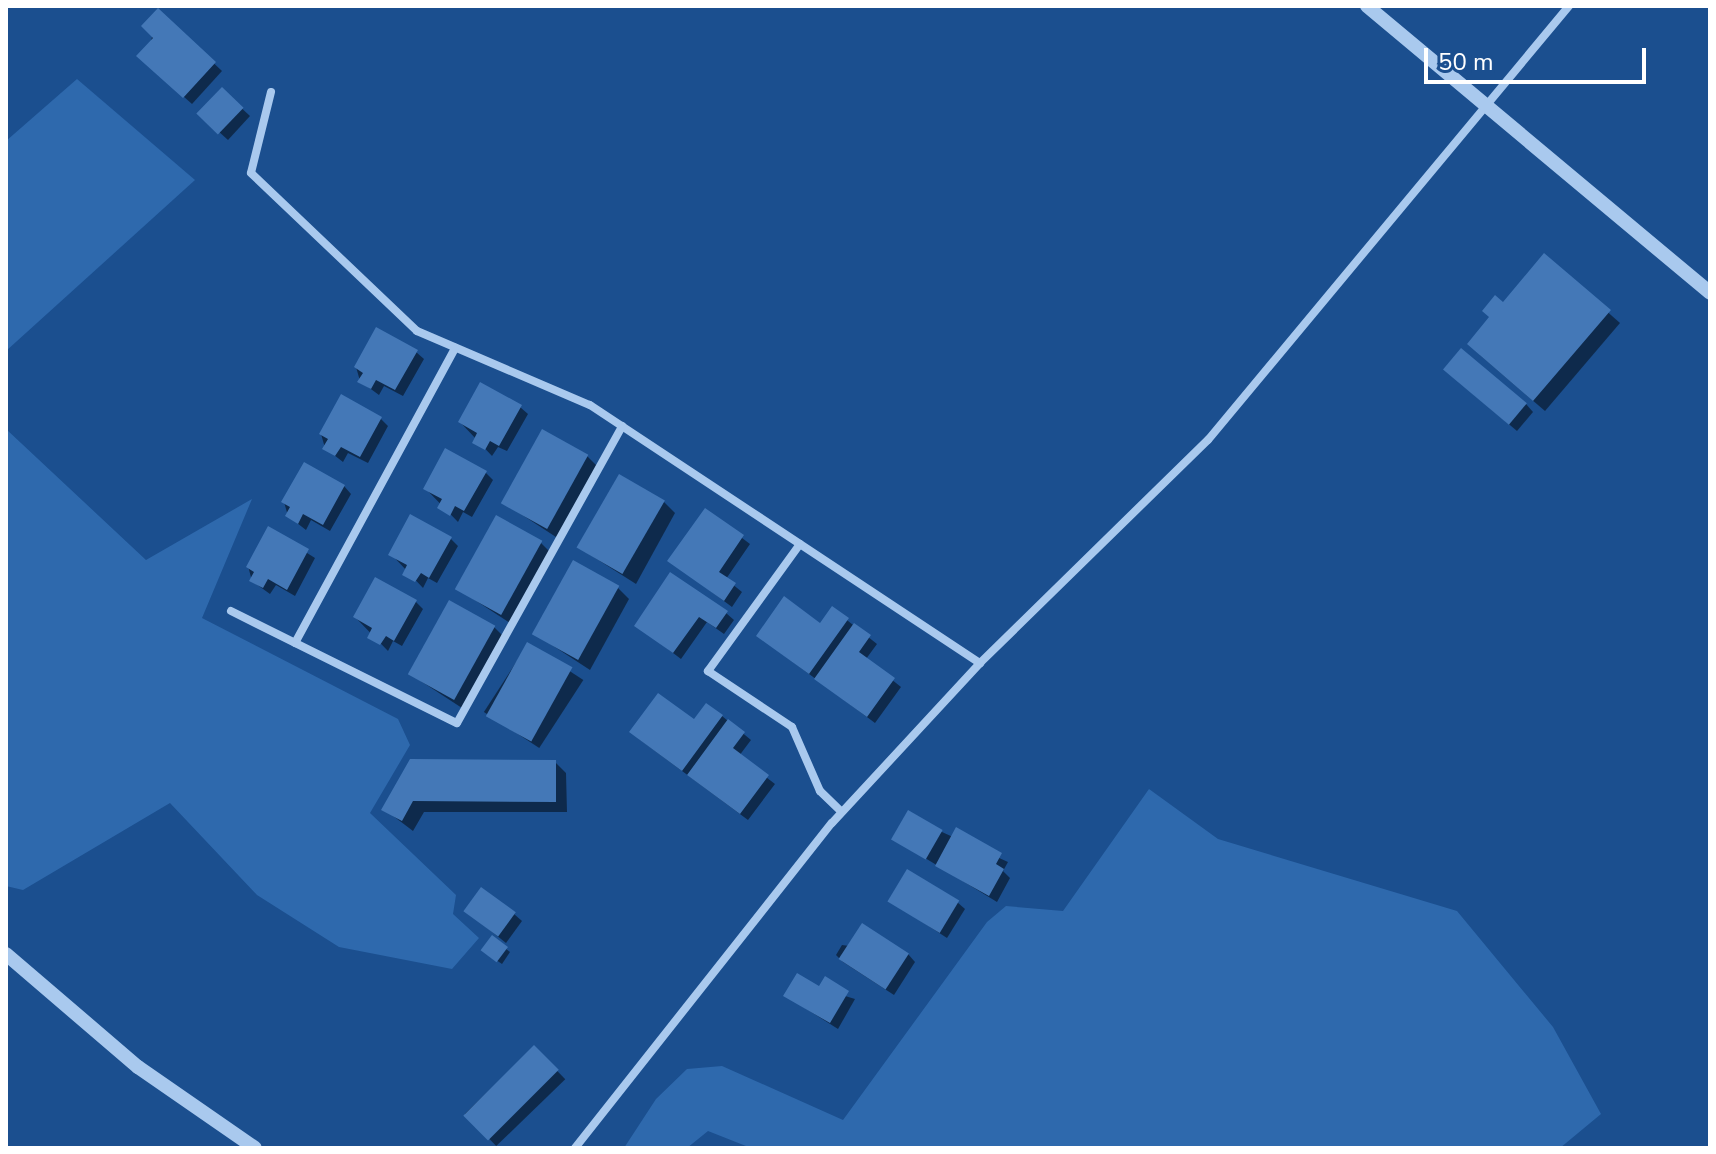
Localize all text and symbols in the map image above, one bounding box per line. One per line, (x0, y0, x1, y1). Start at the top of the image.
scale bar (1428, 32, 1650, 82)
text: 50 m (1438, 46, 1494, 78)

